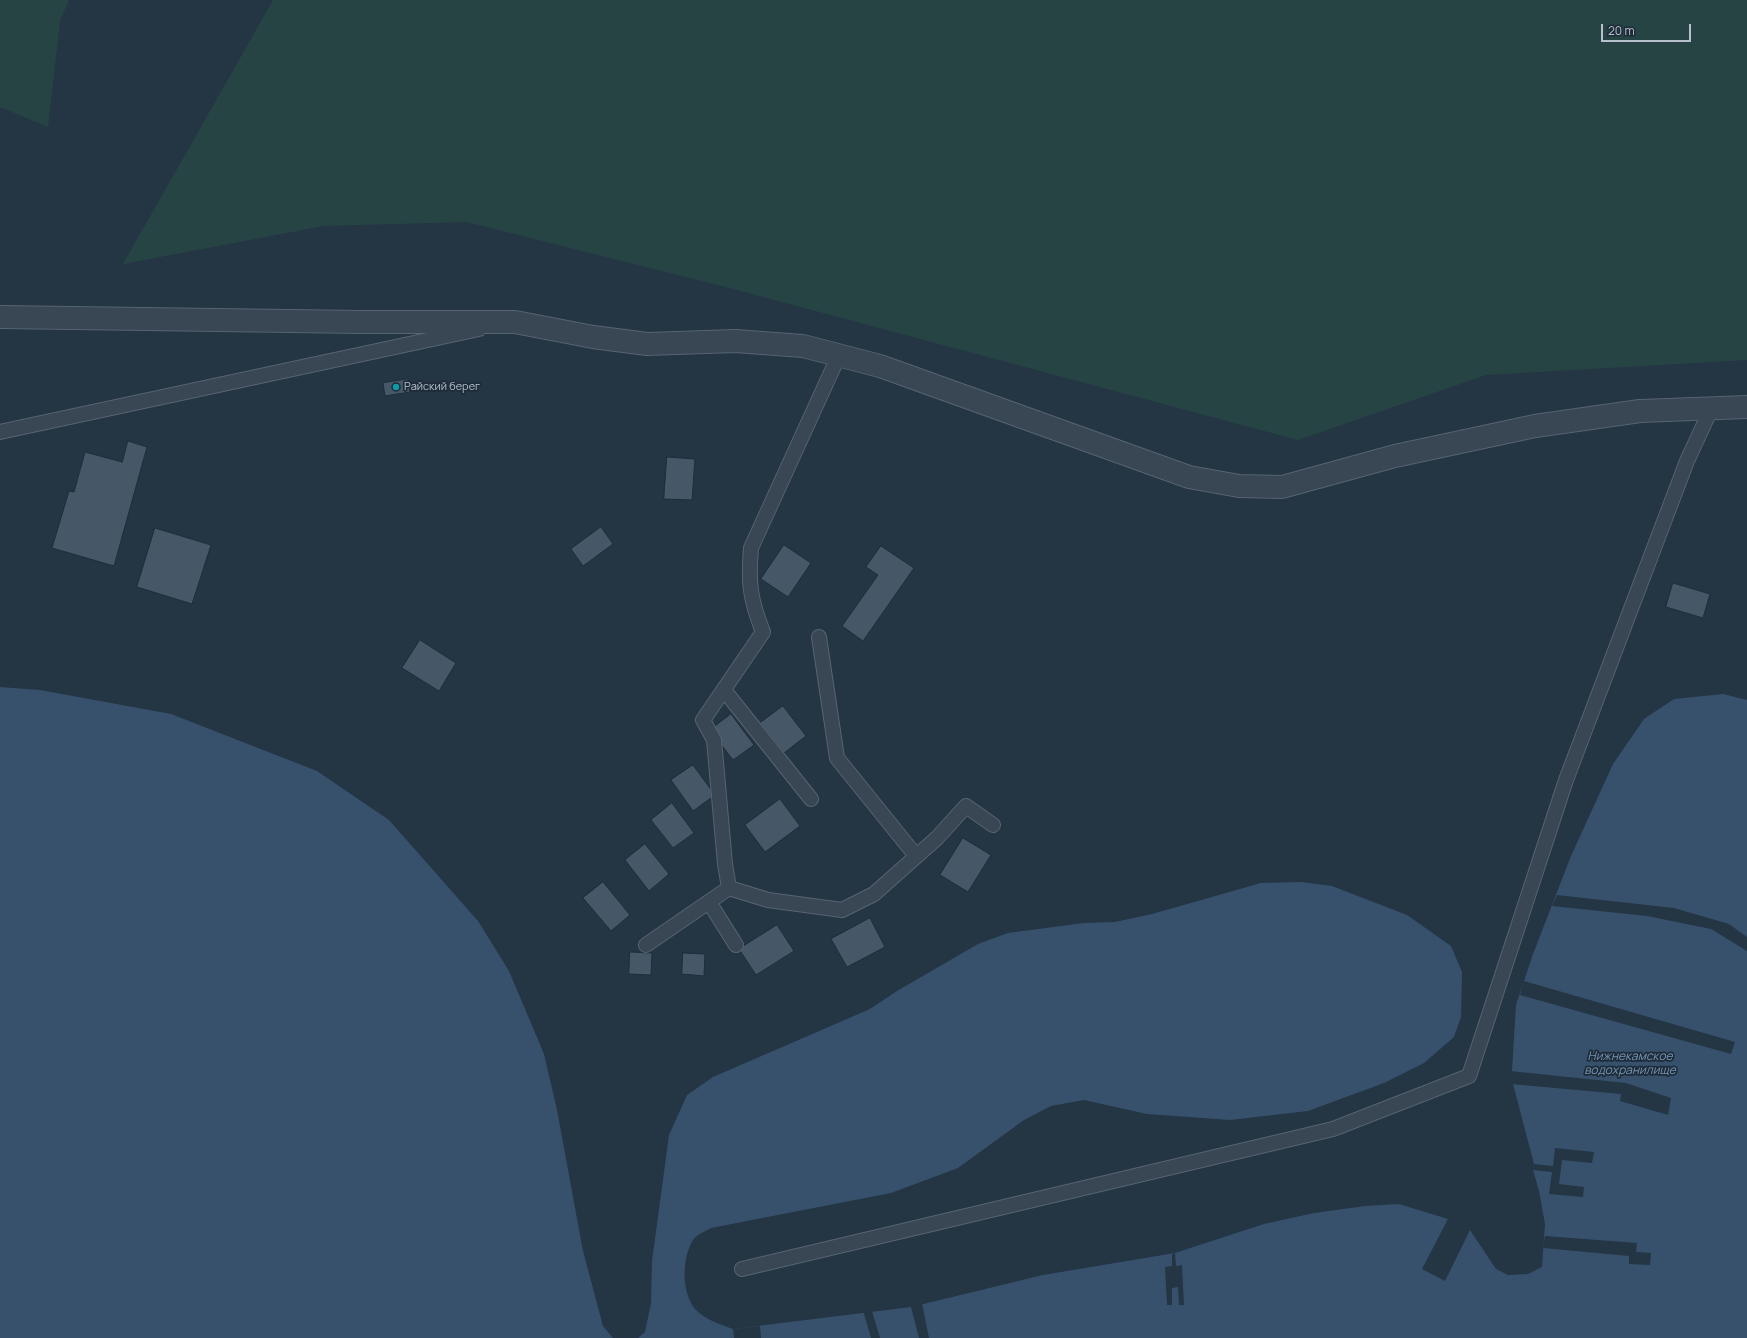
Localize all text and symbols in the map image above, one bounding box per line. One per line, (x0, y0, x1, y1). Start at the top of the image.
scale bar (1603, 16, 1693, 42)
text: 20 m (1608, 22, 1635, 39)
place label: Райский берег (404, 380, 480, 394)
marker: Райский берег (391, 382, 401, 392)
water label: Нижнекамское водохранилище (1584, 1050, 1676, 1078)

